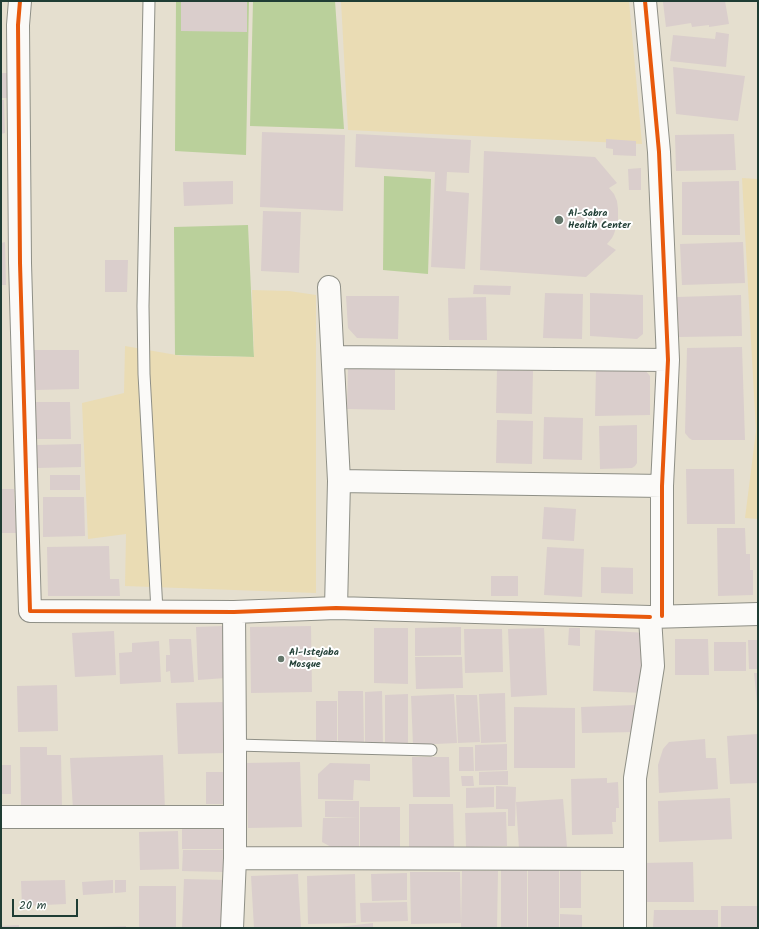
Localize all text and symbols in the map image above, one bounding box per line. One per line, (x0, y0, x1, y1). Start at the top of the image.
place label: Al-Sabra Health Center (568, 208, 631, 232)
marker: Al-Sabra Health Center (553, 214, 565, 226)
place label: Al-Istejaba Mosque (289, 647, 339, 670)
marker: Al-Istejaba Mosque (276, 654, 286, 664)
scale bar (14, 891, 80, 917)
text: 20 m (19, 896, 46, 915)

